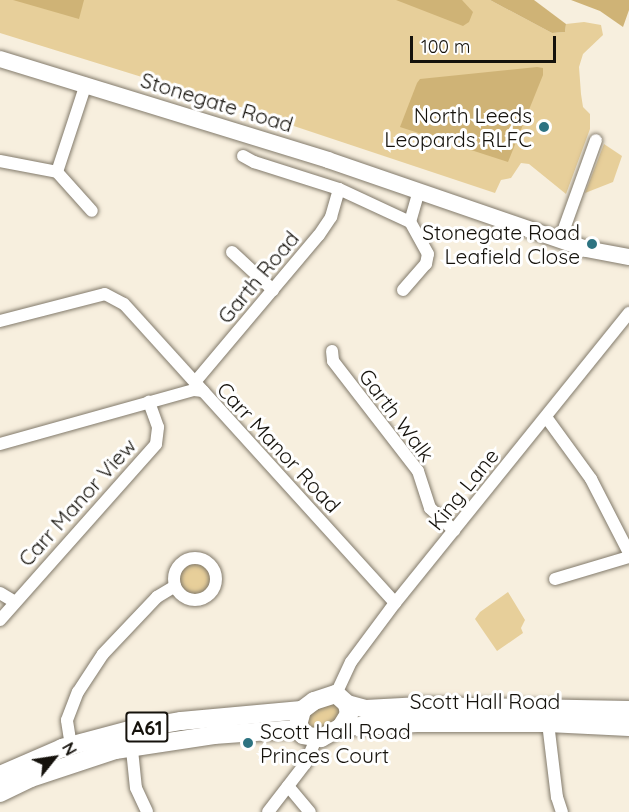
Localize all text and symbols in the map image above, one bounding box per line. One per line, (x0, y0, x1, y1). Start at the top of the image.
scale bar (413, 24, 558, 62)
text: 100 m (421, 35, 470, 58)
street label: Stonegate Road (138, 67, 296, 137)
place label: North Leeds Leopards RLFC (384, 102, 532, 152)
marker: North Leeds Leopards RLFC (537, 120, 551, 134)
place label: Stonegate Road Leafield Close (422, 219, 580, 269)
street label: Garth Road (212, 226, 304, 328)
marker: Stonegate Road Leafield Close (585, 237, 599, 251)
street label: Garth Walk (354, 364, 440, 466)
street label: Carr Manor Road (212, 377, 346, 517)
street label: Carr Manor View (13, 433, 141, 571)
street label: King Lane (423, 443, 503, 535)
street label: Scott Hall Road (410, 688, 560, 714)
road number: A61 (124, 710, 170, 744)
place label: Scott Hall Road Princes Court (260, 718, 411, 768)
north arrow (24, 728, 84, 788)
marker: Scott Hall Road Princes Court (241, 736, 255, 750)
text: N (58, 739, 81, 759)

